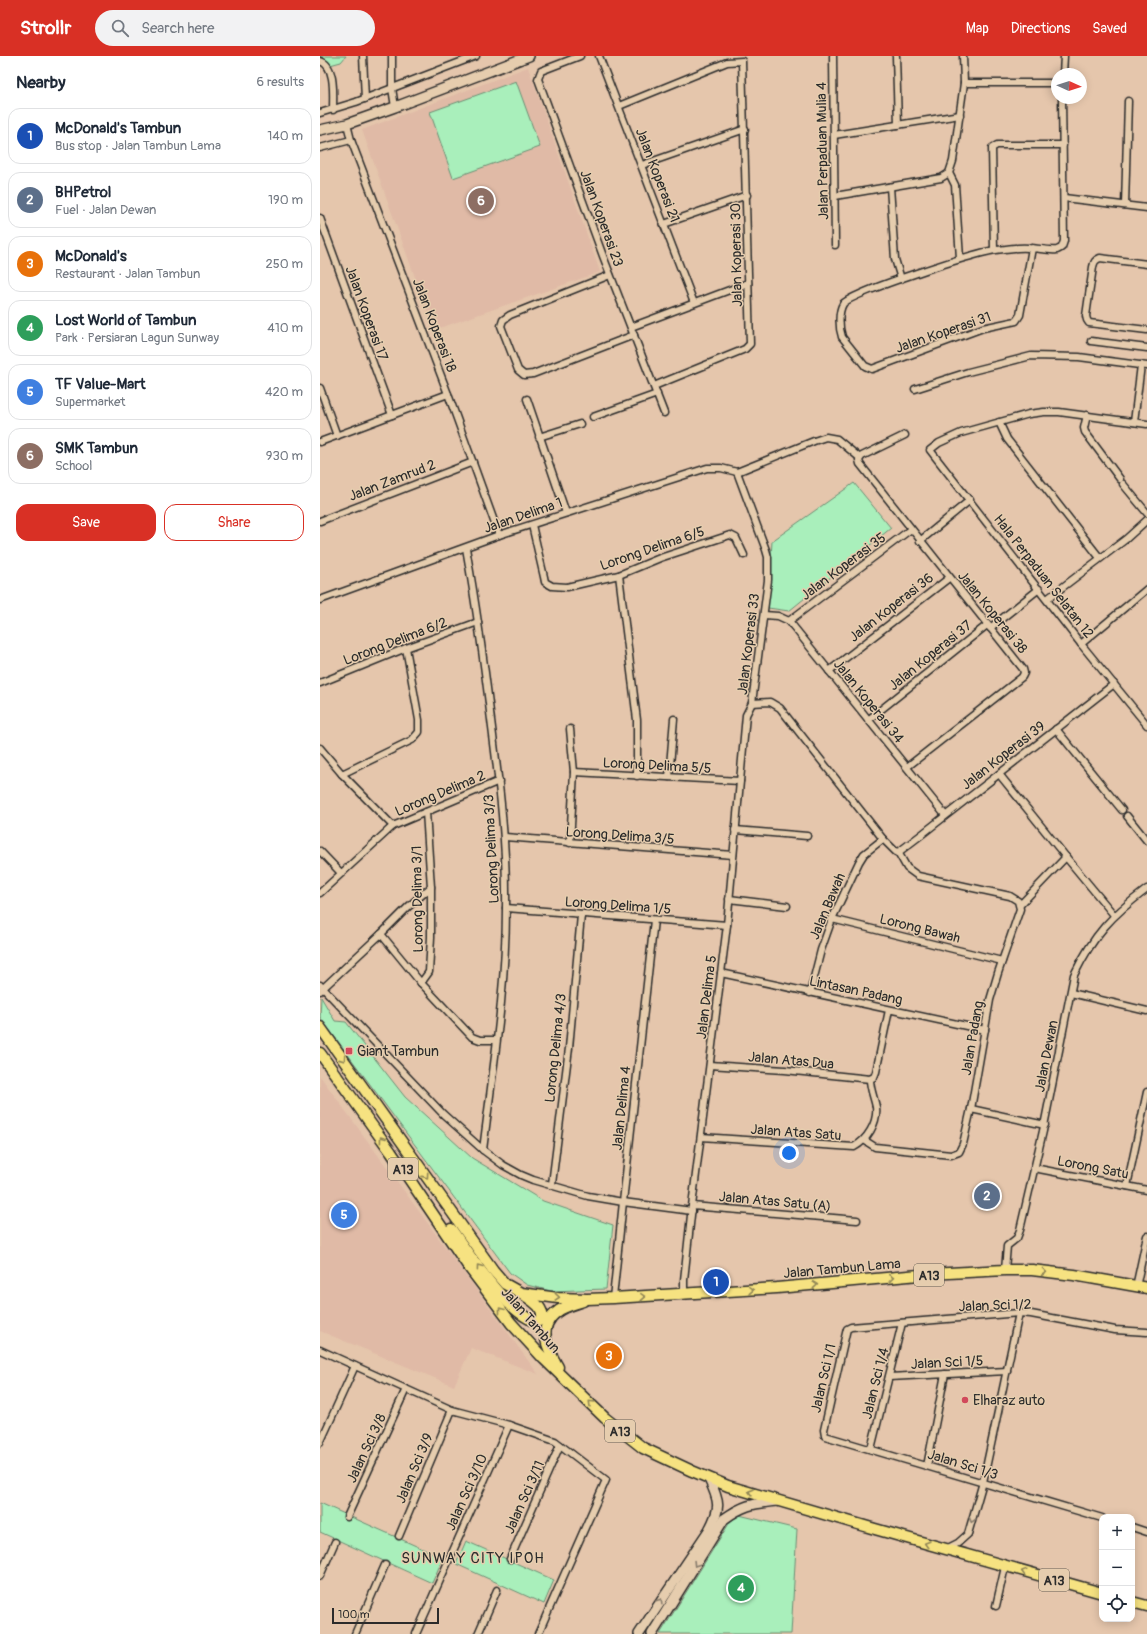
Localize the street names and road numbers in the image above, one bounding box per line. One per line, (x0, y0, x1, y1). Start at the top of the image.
street label: Jalan Perpaduan Mulia 4 (813, 82, 832, 220)
street label: Jalan Koperasi 21 (632, 126, 683, 225)
street label: Jalan Koperasi 23 (576, 167, 627, 269)
street label: Jalan Koperasi 30 (727, 203, 746, 307)
street label: Jalan Koperasi 17 (342, 264, 392, 363)
street label: Jalan Koperasi 18 (409, 276, 460, 374)
street label: Jalan Koperasi 31 (893, 308, 993, 357)
street label: Jalan Zamrud 2 (346, 456, 438, 505)
street label: Jalan Delima 1 (482, 494, 565, 537)
street label: Hala Perpaduan Selatan 12 (990, 511, 1097, 642)
street label: Lorong Delima 6/5 (598, 523, 707, 574)
street label: Jalan Koperasi 35 (797, 529, 889, 604)
street label: Jalan Koperasi 38 (954, 568, 1031, 657)
street label: Jalan Koperasi 36 (846, 569, 937, 646)
street label: Jalan Koperasi 33 (734, 592, 763, 696)
street label: Lorong Delima 6/2 (341, 614, 450, 669)
street label: Jalan Koperasi 37 (885, 616, 976, 694)
street label: Jalan Koperasi 34 (830, 656, 907, 746)
street label: Jalan Koperasi 39 (958, 717, 1049, 793)
street label: Lorong Delima 5/5 (602, 754, 712, 777)
street label: Lorong Delima 2 (392, 767, 488, 820)
street label: Lorong Delima 3/3 (480, 794, 503, 904)
street label: Lorong Delima 3/5 (565, 823, 675, 848)
street label: Lorong Delima 3/1 (408, 845, 427, 953)
street label: Jalan Bawah (806, 870, 849, 942)
street label: Lorong Delima 1/5 (564, 893, 672, 918)
street label: Lorong Bawah (878, 910, 962, 947)
street label: Jalan Delima 5 (693, 954, 720, 1040)
street label: Lintasan Padang (808, 972, 904, 1009)
street label: Lorong Delima 4/3 (541, 992, 570, 1103)
street label: Jalan Padang (958, 1000, 987, 1077)
street label: Jalan Dewan (1031, 1019, 1062, 1093)
street label: Jalan Atas Dua (747, 1048, 835, 1073)
street label: Jalan Delima 4 (609, 1065, 634, 1151)
street label: Jalan Atas Satu (750, 1121, 842, 1144)
street label: Lorong Satu (1056, 1152, 1130, 1183)
road number: A13 (388, 1158, 418, 1180)
street label: Jalan Atas Satu (A) (718, 1188, 832, 1215)
street label: Jalan Tambun Lama (783, 1255, 901, 1282)
road number: A13 (914, 1264, 944, 1286)
street label: Jalan Tambun (498, 1284, 564, 1357)
street label: Jalan Sci 1/2 (958, 1296, 1032, 1315)
street label: Jalan Sci 1/1 (807, 1342, 840, 1414)
street label: Jalan Sci 1/4 (858, 1346, 893, 1421)
street label: Jalan Sci 1/5 (910, 1352, 984, 1373)
street label: Jalan Sci 3/8 (343, 1411, 390, 1485)
road number: A13 (605, 1420, 635, 1442)
street label: Jalan Sci 3/9 (392, 1431, 437, 1506)
street label: Jalan Sci 1/3 (926, 1446, 1000, 1483)
street label: Jalan Sci 3/10 (442, 1451, 491, 1533)
street label: Jalan Sci 3/11 (501, 1458, 548, 1536)
road number: A13 (1039, 1569, 1069, 1591)

